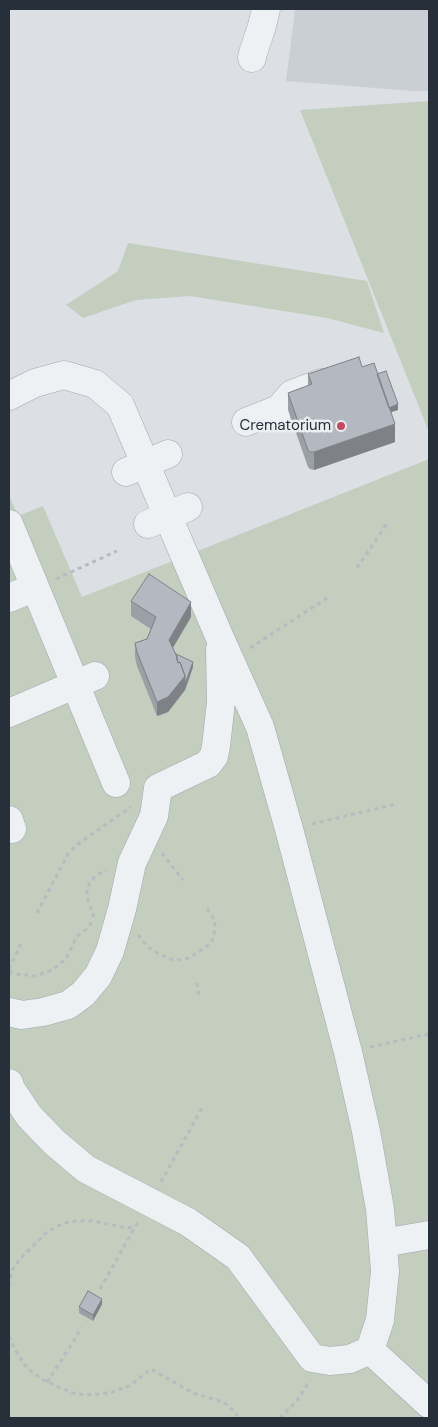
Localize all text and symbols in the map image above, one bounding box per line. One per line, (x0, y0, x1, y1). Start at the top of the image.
place label: Crematorium (239, 417, 331, 435)
marker: Crematorium (335, 420, 347, 432)

